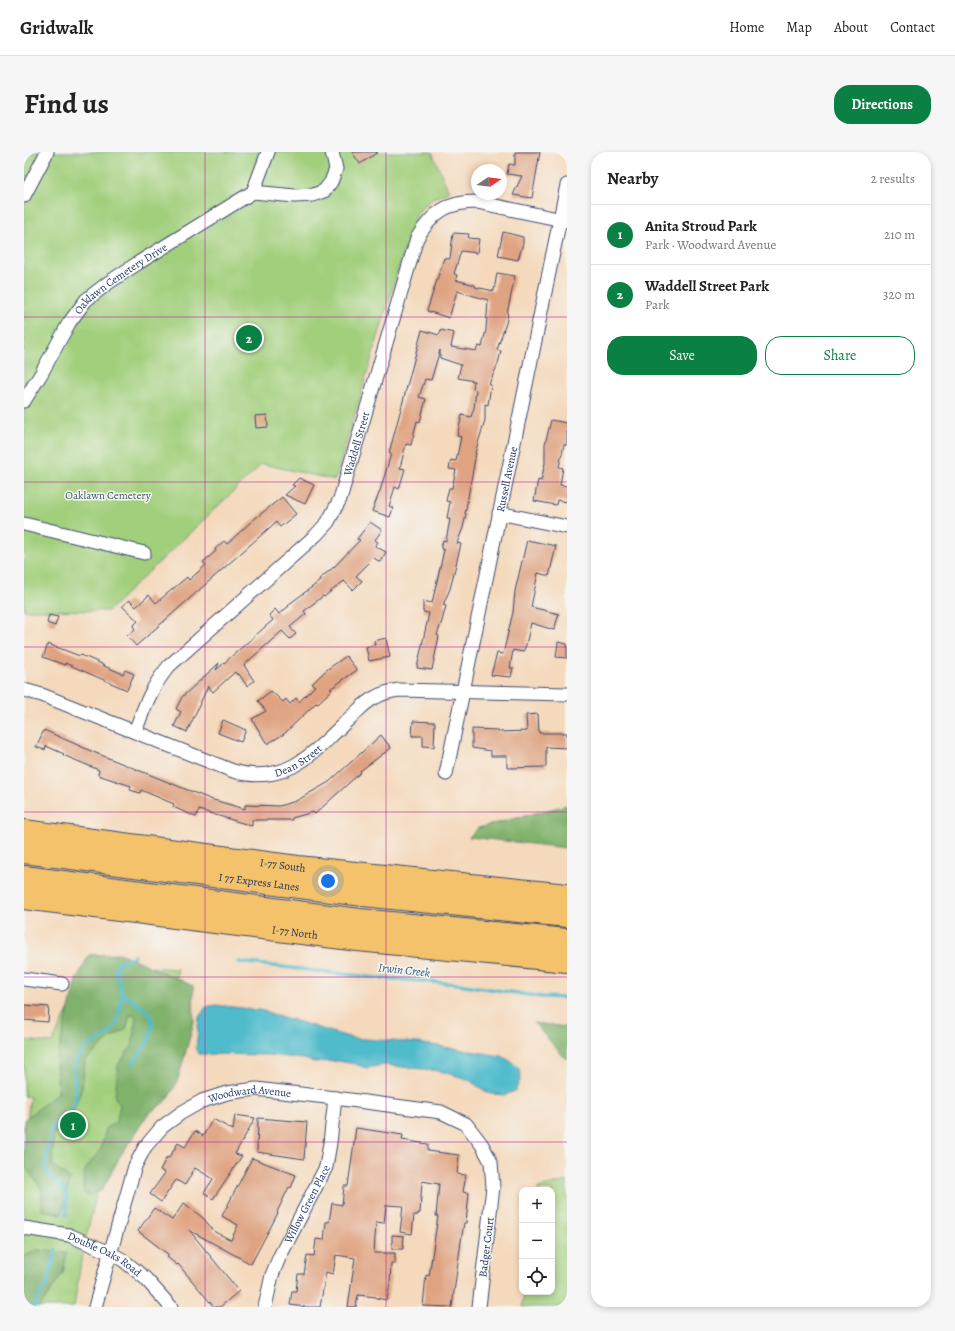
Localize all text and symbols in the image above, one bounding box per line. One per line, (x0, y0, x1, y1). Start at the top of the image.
text: Gridwalk (20, 15, 93, 41)
text: Home (729, 18, 764, 37)
text: Map (786, 18, 812, 37)
text: About (834, 18, 868, 37)
text: Contact (890, 18, 935, 37)
text: Find us (24, 85, 109, 123)
button: Directions (834, 85, 931, 124)
north arrow (471, 164, 507, 200)
text: Nearby (607, 167, 658, 190)
text: 2 results (871, 170, 915, 187)
text: Anita Stroud Park (645, 216, 757, 236)
text: 1 (618, 226, 622, 243)
text: 210 m (884, 226, 915, 243)
text: Park · Woodward Avenue (645, 236, 776, 253)
street label: Oaklawn Cemetery Drive (71, 240, 170, 318)
text: Waddell Street Park (645, 276, 769, 296)
text: 2 (617, 286, 623, 303)
text: 320 m (883, 286, 915, 303)
text: Park (645, 296, 669, 313)
pin: 2 (236, 323, 262, 353)
button: Save (607, 336, 757, 375)
button: Share (765, 336, 915, 375)
street label: Waddell Street (340, 410, 373, 478)
street label: Russell Avenue (493, 445, 521, 513)
park label: Oaklawn Cemetery (65, 488, 151, 503)
street label: Dean Street (273, 741, 326, 781)
street label: I-77 South (259, 855, 306, 876)
street label: I 77 Express Lanes (218, 870, 300, 895)
your location (318, 871, 338, 891)
street label: I-77 North (271, 922, 319, 943)
water label: Irwin Creek (377, 959, 431, 981)
street label: Woodward Avenue (205, 1082, 292, 1107)
pin: 1 (60, 1110, 86, 1140)
street label: Willow Green Place (280, 1162, 334, 1247)
map controls (519, 1187, 555, 1295)
button: + (519, 1187, 555, 1223)
street label: Badger Court (475, 1216, 498, 1278)
button: − (519, 1223, 555, 1259)
street label: Double Oaks Road (65, 1228, 145, 1280)
button: locate (519, 1259, 555, 1295)

